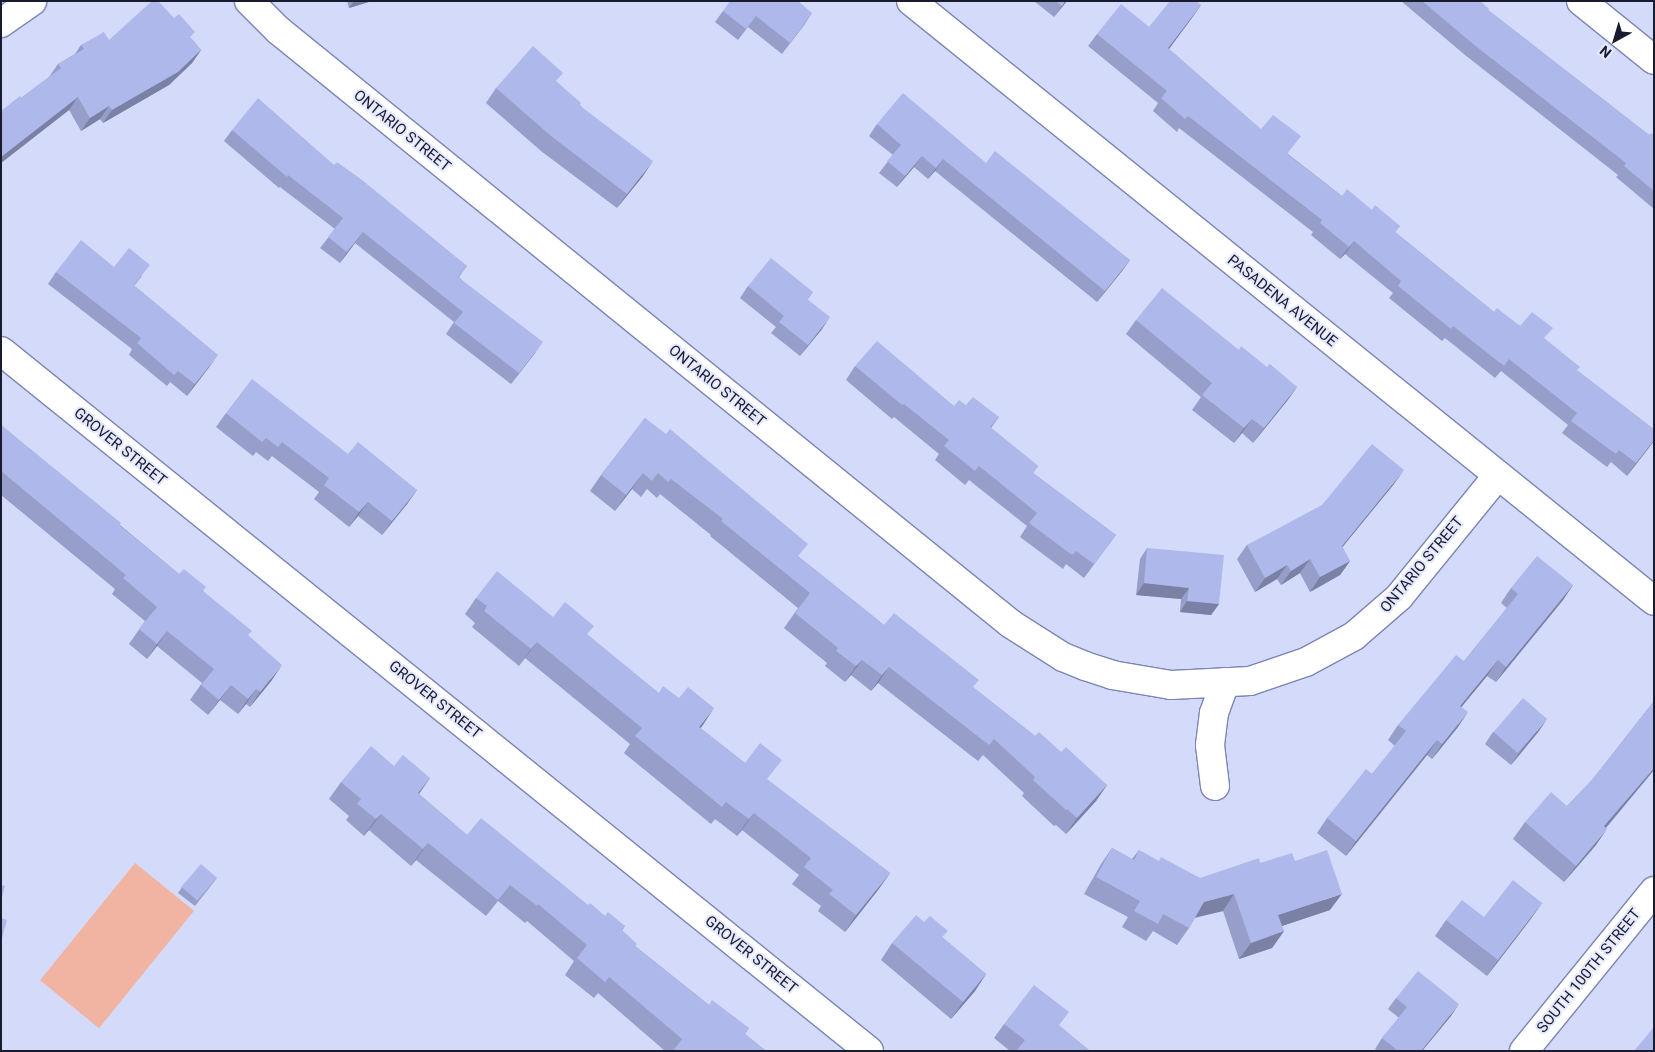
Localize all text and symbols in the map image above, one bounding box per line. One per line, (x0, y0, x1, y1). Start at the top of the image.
north arrow (1590, 15, 1640, 65)
text: N (1597, 42, 1614, 61)
street label: ONTARIO STREET (350, 86, 454, 176)
street label: PASADENA AVENUE (1224, 251, 1340, 351)
street label: ONTARIO STREET (665, 341, 769, 431)
street label: GROVER STREET (70, 404, 170, 490)
street label: ONTARIO STREET (1377, 513, 1467, 617)
street label: GROVER STREET (385, 657, 485, 743)
street label: SOUTH 100TH STREET (1533, 905, 1645, 1037)
street label: GROVER STREET (701, 912, 801, 998)

